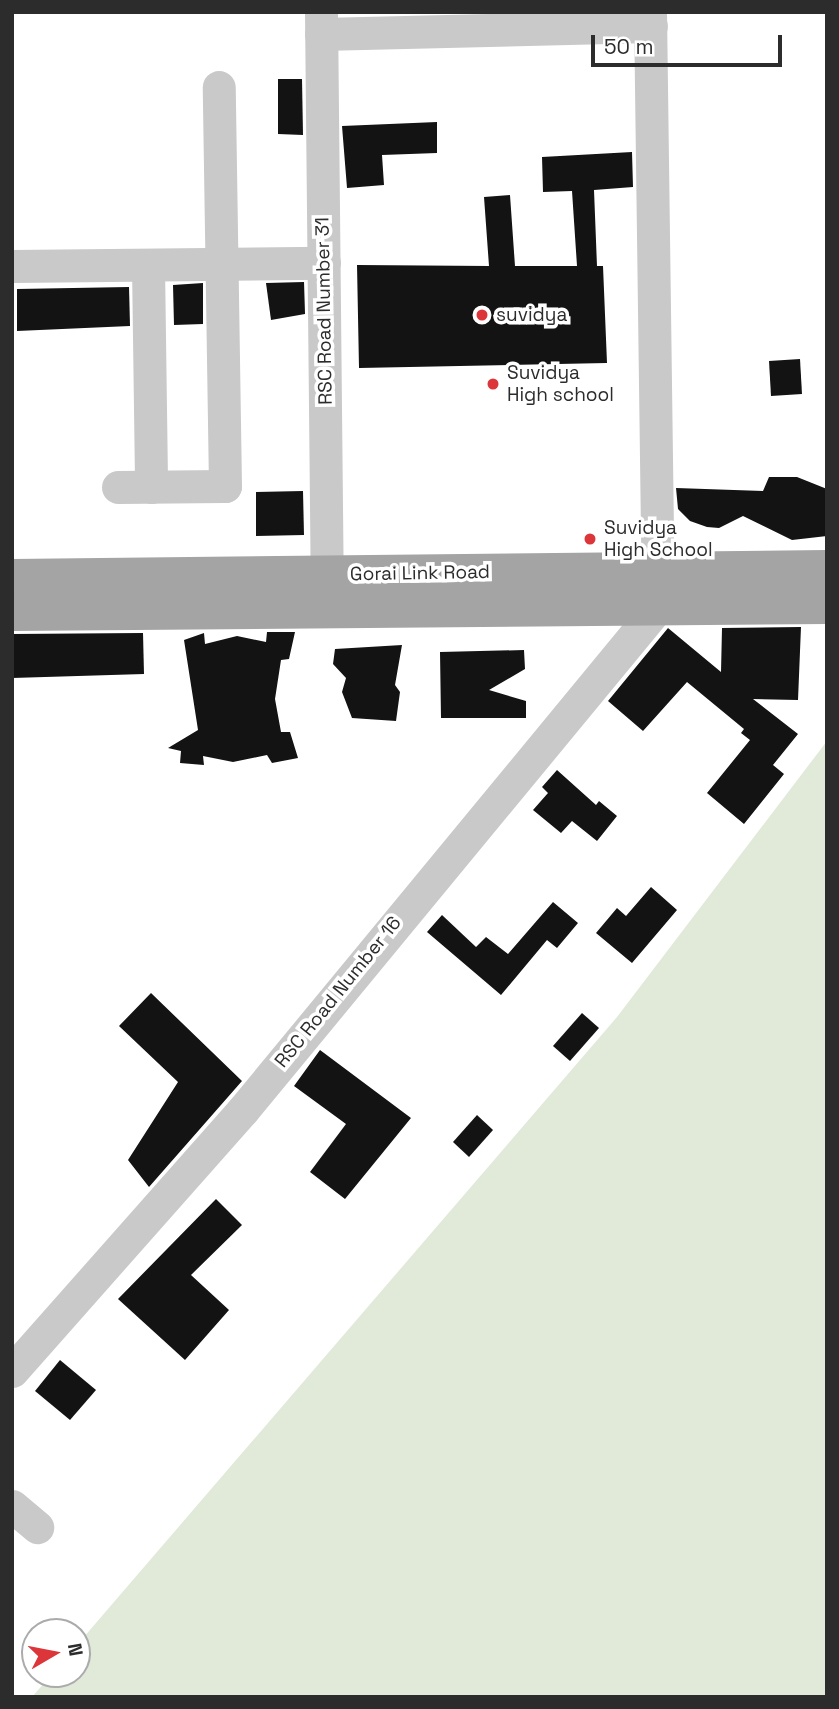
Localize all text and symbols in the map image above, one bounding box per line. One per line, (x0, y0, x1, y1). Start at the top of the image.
scale bar (594, 21, 785, 65)
text: 50 m (604, 33, 654, 60)
street label: RSC Road Number 31 (311, 217, 337, 405)
place label: suvidya (496, 304, 567, 326)
marker: suvidya (474, 307, 490, 323)
place label: Suvidya High school (507, 362, 614, 406)
marker: Suvidya High school (485, 376, 501, 392)
place label: Suvidya High School (604, 517, 713, 561)
marker: Suvidya High School (582, 531, 598, 547)
street label: Gorai Link Road (350, 560, 490, 586)
street label: RSC Road Number 16 (270, 912, 406, 1072)
north arrow (21, 1618, 91, 1688)
text: N (62, 1641, 89, 1658)

